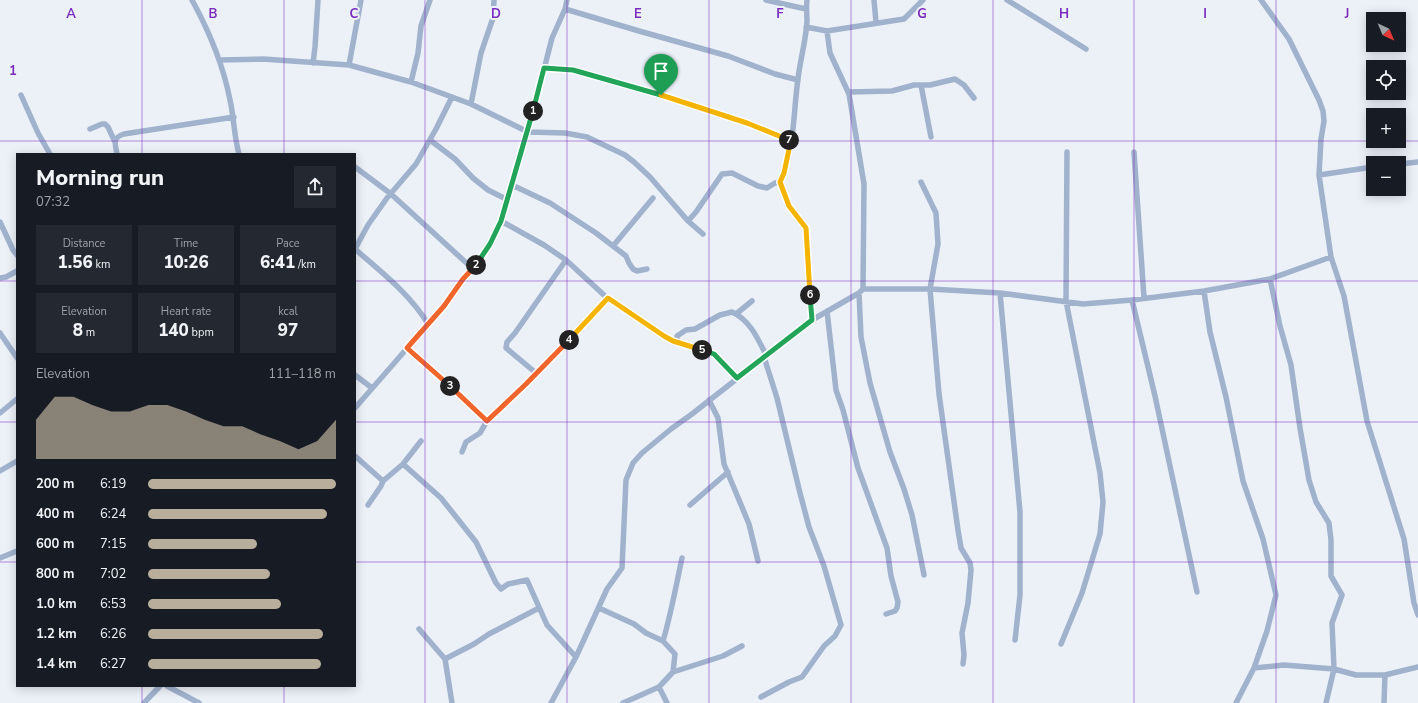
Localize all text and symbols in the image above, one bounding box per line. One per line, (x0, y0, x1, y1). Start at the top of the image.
text: A (66, 5, 76, 23)
text: B (209, 5, 218, 23)
text: C (350, 5, 359, 23)
text: D (491, 5, 501, 23)
text: E (634, 5, 642, 23)
text: F (776, 5, 784, 23)
text: G (917, 5, 927, 23)
text: H (1059, 5, 1069, 23)
text: I (1203, 5, 1207, 23)
text: J (1344, 5, 1349, 23)
north arrow (1366, 12, 1406, 52)
map controls (1366, 12, 1406, 196)
pin (644, 54, 678, 95)
icon: arrive (650, 60, 672, 82)
button: locate (1366, 60, 1406, 100)
text: 1 (9, 62, 17, 80)
pin: 1 (523, 101, 543, 121)
text: 1 (530, 103, 536, 118)
button: + (1366, 108, 1406, 148)
pin: 7 (779, 130, 799, 150)
text: 7 (786, 132, 792, 147)
button: − (1366, 156, 1406, 196)
text: Morning run (36, 163, 164, 193)
button: share (294, 166, 336, 208)
text: 07:32 (36, 193, 70, 211)
text: Distance (63, 236, 105, 251)
text: Time (174, 236, 198, 251)
text: Pace (276, 236, 300, 251)
text: 1.56 (58, 251, 93, 274)
text: 10:26 (163, 251, 209, 274)
text: 6:41 (260, 251, 295, 274)
pin: 2 (466, 255, 486, 275)
text: km (93, 257, 110, 272)
text: /km (295, 257, 316, 272)
text: 2 (473, 257, 479, 272)
pin: 6 (800, 285, 820, 305)
text: 6 (807, 287, 813, 302)
text: Elevation (61, 304, 107, 319)
text: Heart rate (161, 304, 211, 319)
text: kcal (278, 304, 298, 319)
text: 8 (73, 319, 83, 342)
text: 140 (158, 319, 189, 342)
text: 97 (278, 319, 298, 342)
text: m (83, 325, 95, 340)
text: bpm (189, 325, 214, 340)
pin: 4 (559, 330, 579, 350)
text: 4 (566, 332, 572, 347)
pin: 5 (692, 340, 712, 360)
text: 5 (699, 342, 705, 357)
text: Elevation (36, 365, 90, 383)
text: 111–118 m (268, 365, 336, 383)
pin: 3 (440, 376, 460, 396)
text: 3 (447, 378, 453, 393)
text: 200 m (36, 475, 74, 493)
text: 6:19 (100, 475, 126, 493)
text: 400 m (36, 505, 74, 523)
text: 6:24 (100, 505, 126, 523)
text: 600 m (36, 535, 74, 553)
text: 7:15 (100, 535, 126, 553)
text: 800 m (36, 565, 74, 583)
text: 7:02 (100, 565, 126, 583)
text: 1.0 km (36, 595, 77, 613)
text: 6:53 (100, 595, 126, 613)
text: 1.2 km (36, 625, 77, 643)
text: 6:26 (100, 625, 126, 643)
text: 1.4 km (36, 655, 77, 673)
text: 6:27 (100, 655, 126, 673)

